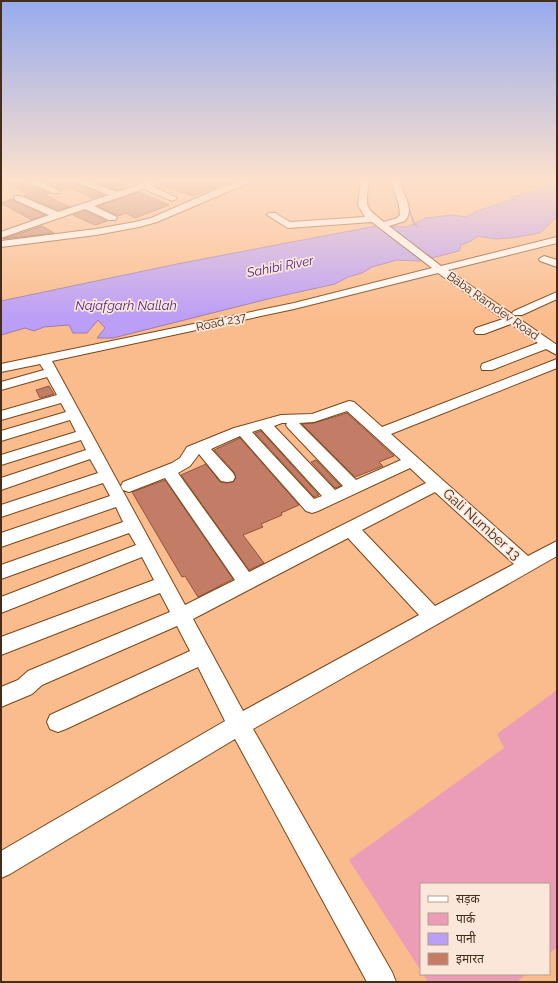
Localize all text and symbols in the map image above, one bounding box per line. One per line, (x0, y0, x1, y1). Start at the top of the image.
water label: Sahibi River (244, 253, 315, 281)
street label: Baba Ramdev Road (444, 269, 542, 343)
water label: Najafgarh Nallah (75, 298, 177, 313)
street label: Road 237 (195, 310, 248, 334)
street label: Gali Number 13 (440, 485, 524, 563)
legend (420, 883, 550, 975)
text: सड़क (456, 892, 481, 906)
text: पार्क (456, 912, 476, 926)
text: पानी (456, 931, 477, 946)
text: इमारत (456, 952, 485, 966)

